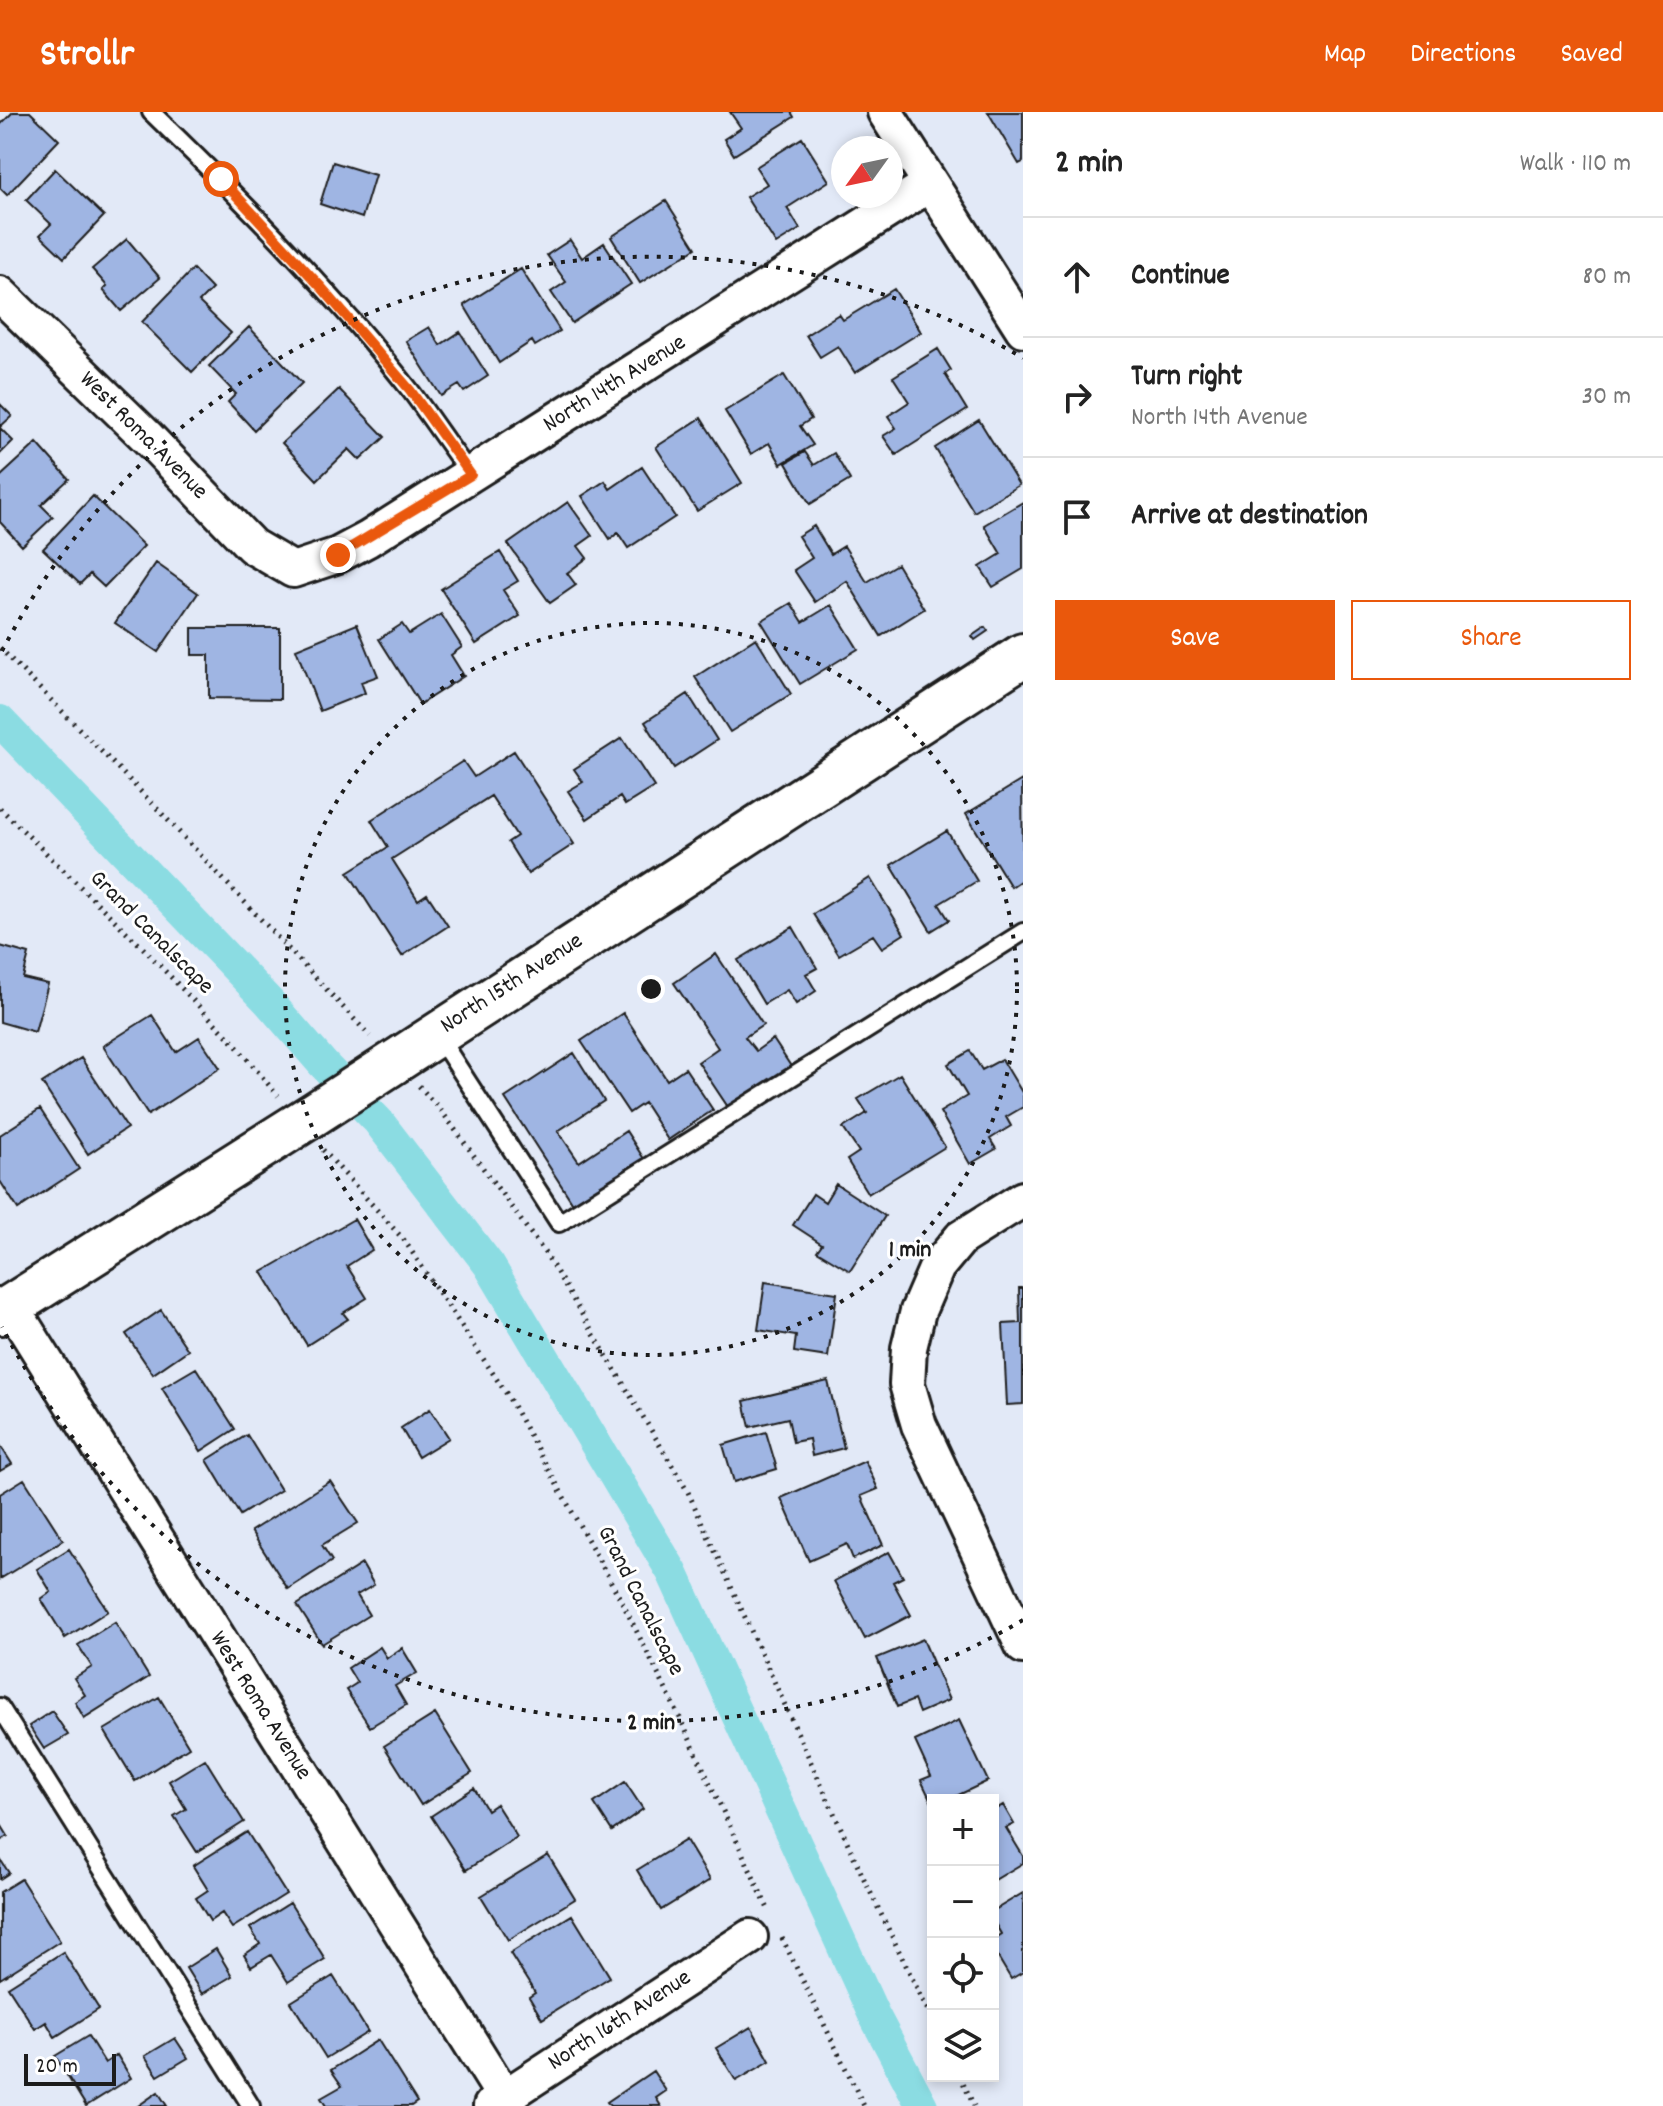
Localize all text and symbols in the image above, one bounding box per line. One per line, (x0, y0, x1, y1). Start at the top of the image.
text: Strollr (40, 29, 134, 84)
text: Map (1324, 36, 1366, 76)
text: Directions (1410, 36, 1516, 76)
text: Saved (1560, 36, 1623, 76)
north arrow (831, 136, 903, 208)
text: 2 min (1055, 140, 1123, 189)
text: Walk · 110 m (1520, 146, 1631, 183)
route start (203, 161, 239, 197)
icon: ahead (1055, 255, 1099, 299)
text: Continue (1131, 256, 1230, 299)
text: 80 m (1583, 259, 1631, 296)
street label: North 14th Avenue (537, 326, 693, 442)
text: Turn right (1131, 357, 1242, 400)
street label: West Roma Avenue (71, 364, 215, 508)
icon: right (1055, 375, 1099, 419)
text: 30 m (1581, 379, 1631, 416)
text: North 14th Avenue (1131, 400, 1308, 437)
icon: arrive (1055, 495, 1099, 539)
text: Arrive at destination (1131, 496, 1368, 539)
route end (320, 537, 356, 573)
button: Save (1055, 600, 1335, 680)
button: Share (1351, 600, 1631, 680)
street label: Grand Canalscape (81, 863, 221, 1003)
street label: North 15th Avenue (434, 925, 590, 1043)
centre of rings (637, 975, 665, 1003)
text: 1 min (889, 1234, 931, 1268)
street label: Grand Canalscape (588, 1520, 692, 1682)
street label: West Roma Avenue (201, 1625, 319, 1787)
text: 2 min (627, 1707, 675, 1741)
map controls (927, 1794, 999, 2082)
button: + (927, 1794, 999, 1866)
button: − (927, 1866, 999, 1938)
button: locate (927, 1938, 999, 2010)
street label: North 16th Avenue (542, 1962, 698, 2080)
button: layers (927, 2010, 999, 2082)
scale bar (24, 2050, 116, 2086)
text: 20 m (36, 2052, 78, 2083)

